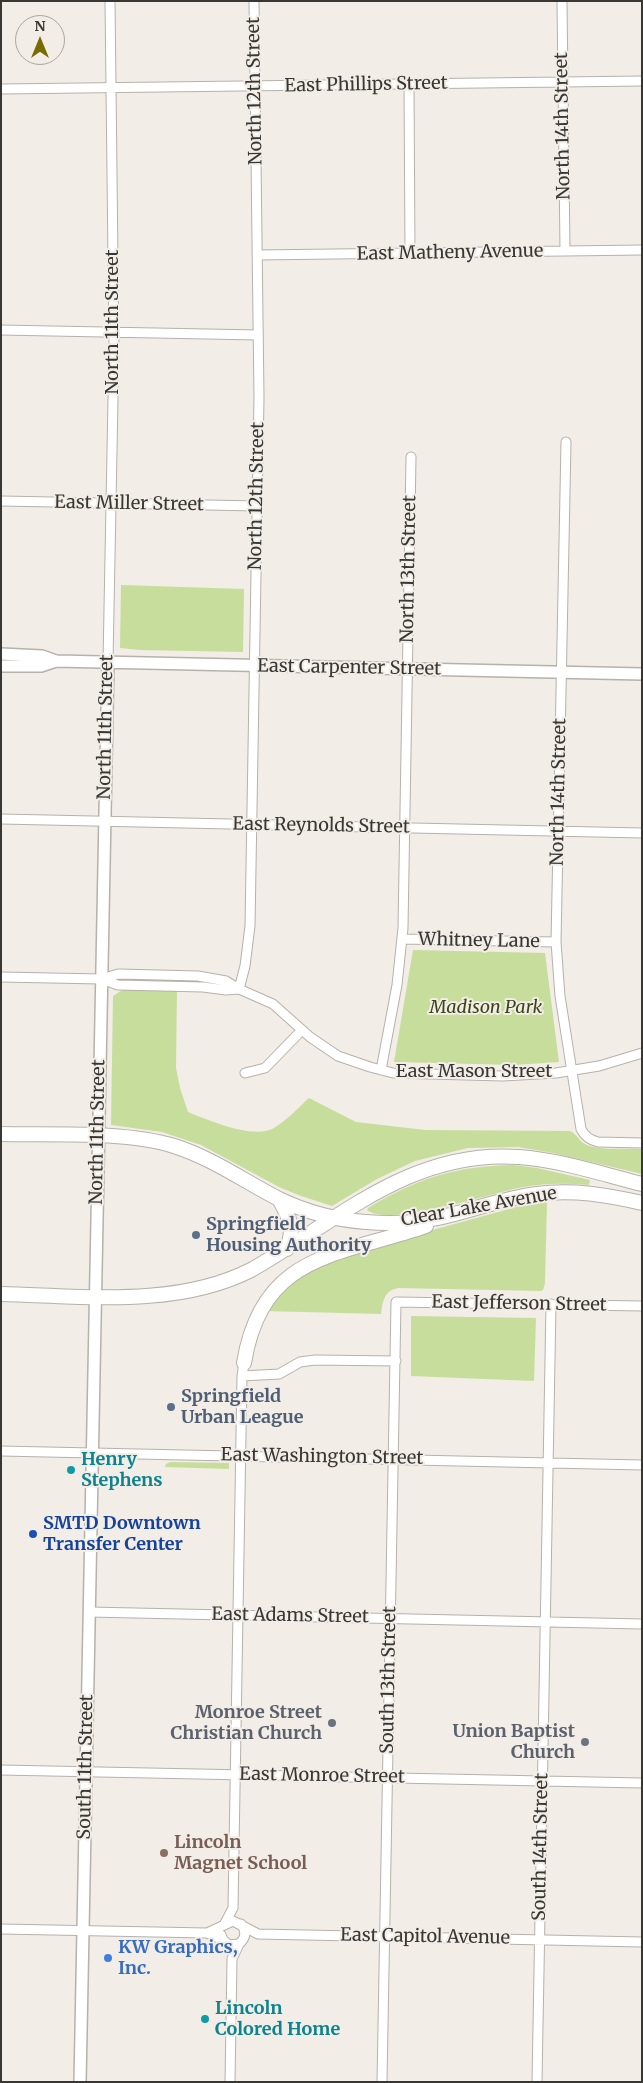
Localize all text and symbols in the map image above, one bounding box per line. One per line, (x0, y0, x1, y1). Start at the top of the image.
north arrow (15, 15, 65, 65)
text: N (34, 17, 46, 35)
street label: North 12th Street (243, 17, 267, 165)
street label: North 14th Street (551, 52, 575, 200)
street label: East Phillips Street (284, 73, 448, 97)
street label: East Matheny Avenue (356, 241, 544, 265)
street label: North 11th Street (102, 249, 124, 395)
street label: North 12th Street (245, 422, 269, 570)
street label: East Miller Street (54, 492, 204, 516)
street label: North 13th Street (397, 495, 421, 643)
street label: North 11th Street (94, 654, 118, 800)
street label: East Carpenter Street (257, 656, 441, 680)
street label: North 14th Street (547, 718, 571, 866)
street label: East Reynolds Street (232, 814, 410, 838)
street label: Whitney Lane (418, 929, 540, 953)
park label: Madison Park (430, 997, 542, 1019)
street label: North 11th Street (86, 1059, 110, 1205)
street label: East Mason Street (396, 1061, 552, 1083)
street label: Clear Lake Avenue (399, 1183, 559, 1231)
place label: Springfield Housing Authority (206, 1214, 371, 1256)
marker: Springfield Housing Authority (190, 1229, 202, 1241)
street label: East Jefferson Street (431, 1292, 607, 1316)
place label: Springfield Urban League (181, 1386, 304, 1428)
marker: Springfield Urban League (165, 1401, 177, 1413)
street label: East Washington Street (220, 1444, 424, 1470)
place label: Henry Stephens (81, 1449, 163, 1492)
marker: Henry Stephens (65, 1464, 77, 1476)
place label: SMTD Downtown Transfer Center (43, 1513, 201, 1556)
marker: SMTD Downtown Transfer Center (27, 1528, 39, 1540)
street label: East Adams Street (211, 1604, 369, 1628)
street label: South 13th Street (377, 1606, 401, 1754)
street label: South 11th Street (74, 1694, 98, 1840)
place label: Monroe Street Christian Church (170, 1702, 322, 1745)
marker: Monroe Street Christian Church (326, 1717, 338, 1729)
place label: Union Baptist Church (452, 1721, 575, 1764)
marker: Union Baptist Church (579, 1736, 591, 1748)
street label: East Monroe Street (239, 1764, 405, 1788)
street label: South 14th Street (529, 1773, 553, 1921)
place label: Lincoln Magnet School (174, 1832, 307, 1875)
marker: Lincoln Magnet School (158, 1847, 170, 1859)
street label: East Capitol Avenue (340, 1925, 510, 1949)
place label: KW Graphics, Inc. (118, 1937, 238, 1980)
marker: KW Graphics, Inc. (102, 1952, 114, 1964)
place label: Lincoln Colored Home (215, 1998, 340, 2040)
marker: Lincoln Colored Home (199, 2013, 211, 2025)

